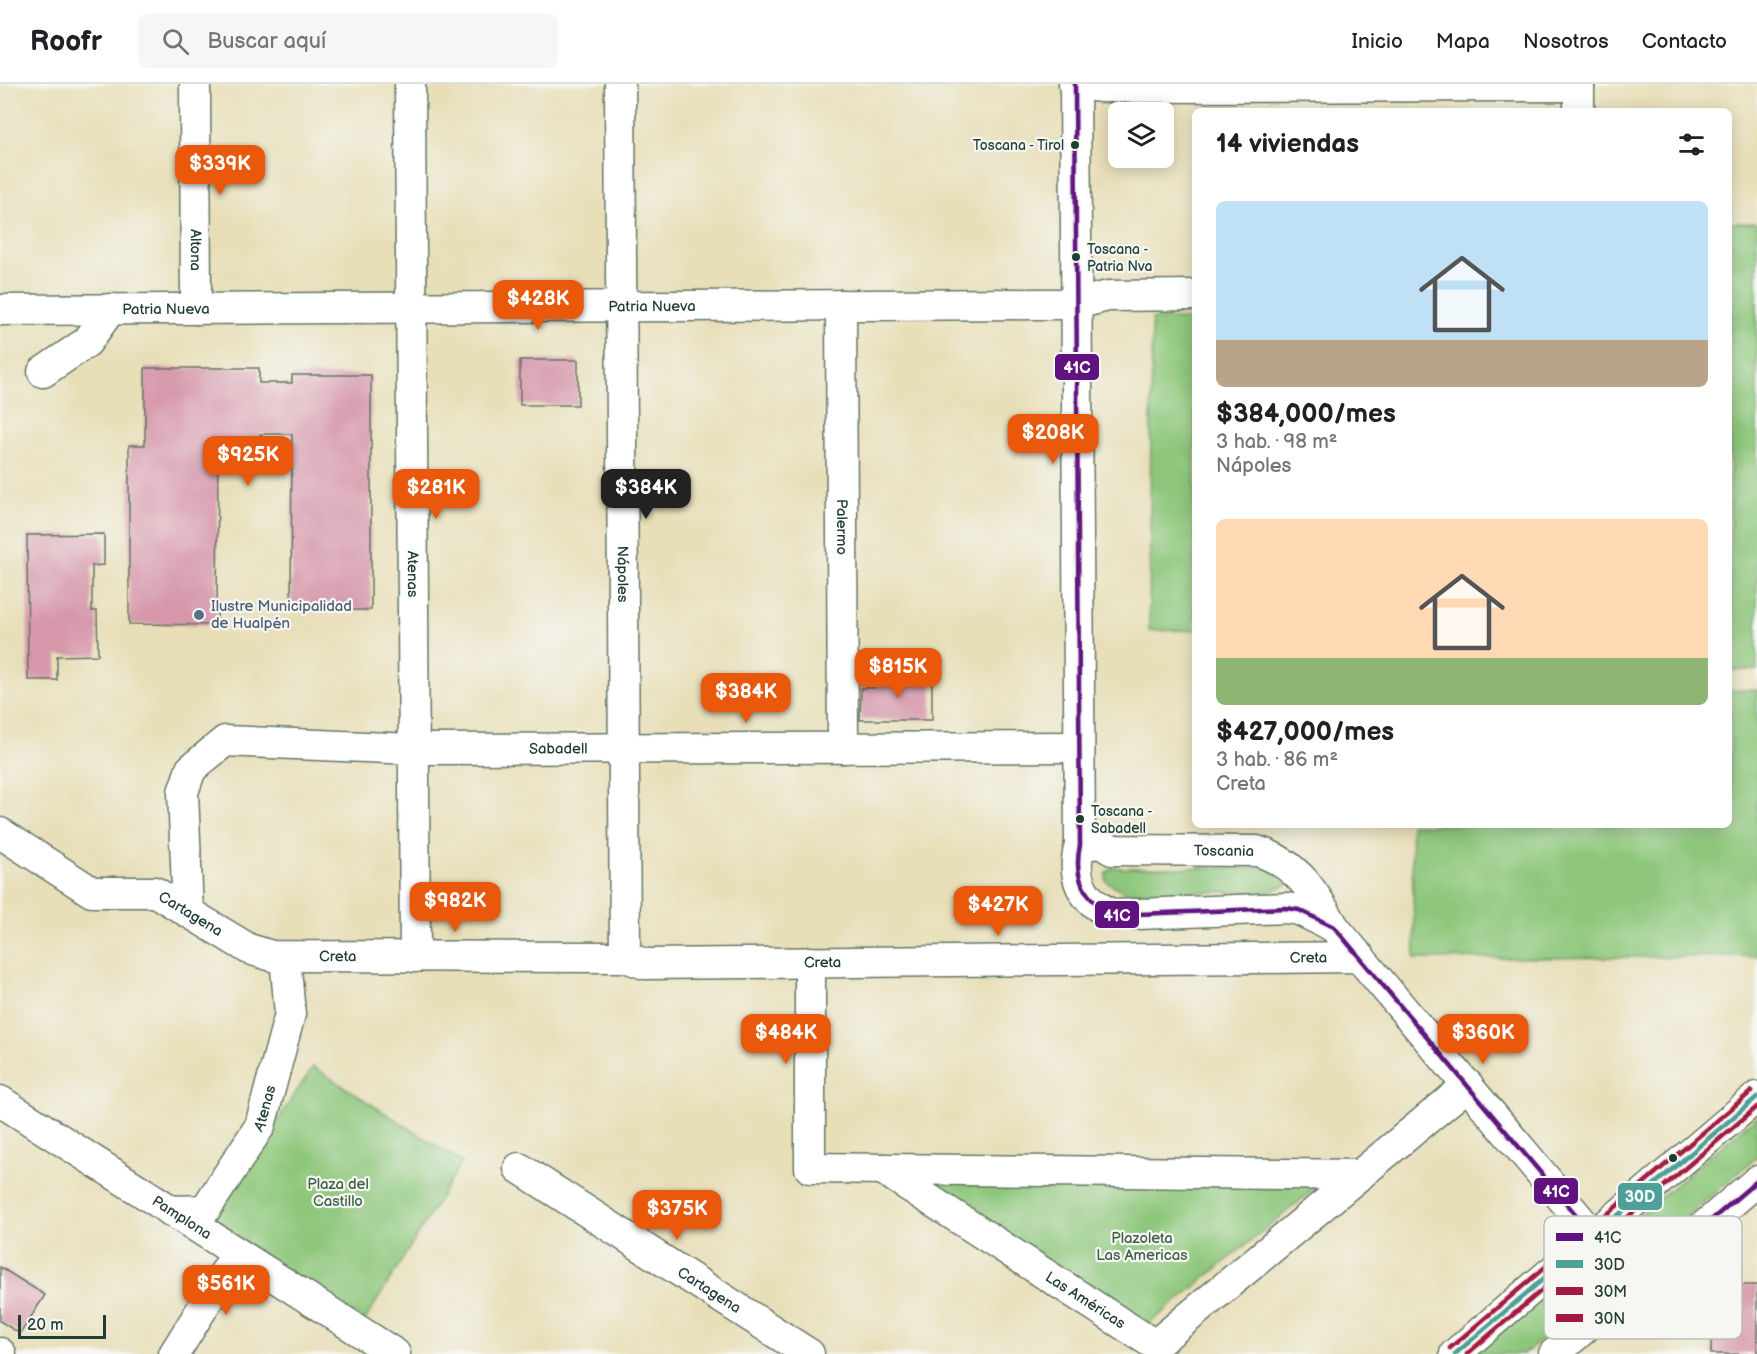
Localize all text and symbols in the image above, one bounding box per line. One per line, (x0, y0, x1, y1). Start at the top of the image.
search box (138, 14, 558, 68)
text: Roofr (30, 25, 102, 58)
icon: search (159, 25, 192, 58)
text: Buscar aquí (207, 28, 326, 55)
text: Inicio (1352, 29, 1403, 54)
text: Mapa (1436, 29, 1490, 54)
text: Nosotros (1523, 29, 1609, 54)
text: Contacto (1642, 29, 1727, 54)
map controls (1108, 102, 1174, 168)
button: layers (1108, 102, 1174, 168)
icon: filters (1675, 128, 1708, 161)
text: 14 viviendas (1216, 129, 1359, 160)
place label: Toscana - Tirol (973, 137, 1064, 154)
marker: Toscana - Tirol (1069, 139, 1081, 151)
pin: $339K (178, 145, 262, 196)
text: $339K (189, 152, 251, 176)
street label: Altona (186, 229, 205, 271)
icon: home (1408, 240, 1516, 348)
place label: Toscana - Patria Nva (1087, 241, 1153, 275)
marker: Toscana - Patria Nva (1070, 251, 1082, 263)
pin: $428K (496, 280, 580, 331)
text: $428K (507, 287, 569, 311)
street label: Patria Nueva (608, 297, 696, 316)
street label: Patria Nueva (122, 300, 210, 319)
line badge: 41C (1054, 353, 1100, 381)
text: 41C (1063, 359, 1091, 378)
text: $384,000/mes (1216, 399, 1396, 430)
pin: $208K (1011, 414, 1095, 465)
text: $208K (1022, 421, 1084, 445)
text: 3 hab. · 98 m² (1216, 430, 1337, 454)
pin: $925K (206, 436, 290, 487)
text: $925K (217, 443, 279, 467)
text: Nápoles (1216, 454, 1291, 478)
pin: $281K (394, 469, 478, 520)
pin: $384K (604, 469, 688, 520)
text: $281K (406, 476, 466, 500)
text: $384K (615, 476, 677, 500)
street label: Palermo (832, 499, 851, 555)
street label: Nápoles (613, 546, 632, 603)
street label: Atenas (403, 551, 422, 598)
icon: home (1408, 558, 1516, 666)
place label: Ilustre Municipalidad de Hualpén (211, 597, 352, 633)
marker: Ilustre Municipalidad de Hualpén (192, 608, 206, 622)
pin: $815K (856, 648, 940, 699)
text: $815K (869, 655, 927, 679)
pin: $384K (704, 673, 788, 724)
text: $384K (715, 680, 777, 704)
text: $427,000/mes (1216, 717, 1394, 748)
street label: Sabadell (529, 739, 588, 759)
text: 3 hab. · 86 m² (1216, 748, 1338, 772)
text: Creta (1216, 772, 1266, 796)
place label: Toscana - Sabadell (1091, 803, 1152, 837)
marker: Toscana - Sabadell (1074, 813, 1086, 825)
street label: Toscania (1194, 842, 1254, 861)
pin: $982K (413, 882, 497, 933)
pin: $427K (956, 886, 1040, 937)
street label: Cartagena (155, 887, 226, 941)
text: $982K (424, 889, 486, 913)
text: $427K (967, 893, 1029, 917)
line badge: 41C (1094, 900, 1140, 929)
text: 41C (1103, 907, 1131, 926)
street label: Creta (319, 947, 356, 966)
street label: Creta (1290, 948, 1327, 968)
street label: Creta (804, 953, 841, 972)
pin: $484K (744, 1014, 828, 1065)
pin: $360K (1441, 1014, 1525, 1065)
text: $484K (755, 1021, 817, 1045)
text: $360K (1451, 1021, 1515, 1045)
street label: Atenas (250, 1083, 281, 1135)
unlabelled marker (1667, 1152, 1679, 1164)
park label: Plaza del Castillo (307, 1175, 369, 1211)
line badge: 41C (1533, 1177, 1579, 1205)
line badge: 30D (1617, 1182, 1663, 1211)
text: 41C (1542, 1183, 1570, 1202)
text: 30D (1625, 1188, 1655, 1207)
pin: $375K (635, 1190, 719, 1241)
street label: Pamplona (148, 1192, 215, 1244)
text: $375K (646, 1197, 708, 1221)
legend (1544, 1216, 1742, 1339)
park label: Plazoleta Las Americas (1096, 1229, 1188, 1265)
text: 41C (1594, 1229, 1621, 1248)
text: 30D (1594, 1256, 1625, 1275)
street label: Cartagena (674, 1263, 744, 1318)
pin: $561K (184, 1265, 268, 1316)
street label: Las Américas (1041, 1268, 1129, 1334)
text: $561K (197, 1272, 255, 1296)
text: 30M (1594, 1283, 1627, 1302)
text: 30N (1594, 1310, 1625, 1329)
scale bar (18, 1312, 106, 1340)
text: 20 m (27, 1316, 63, 1335)

